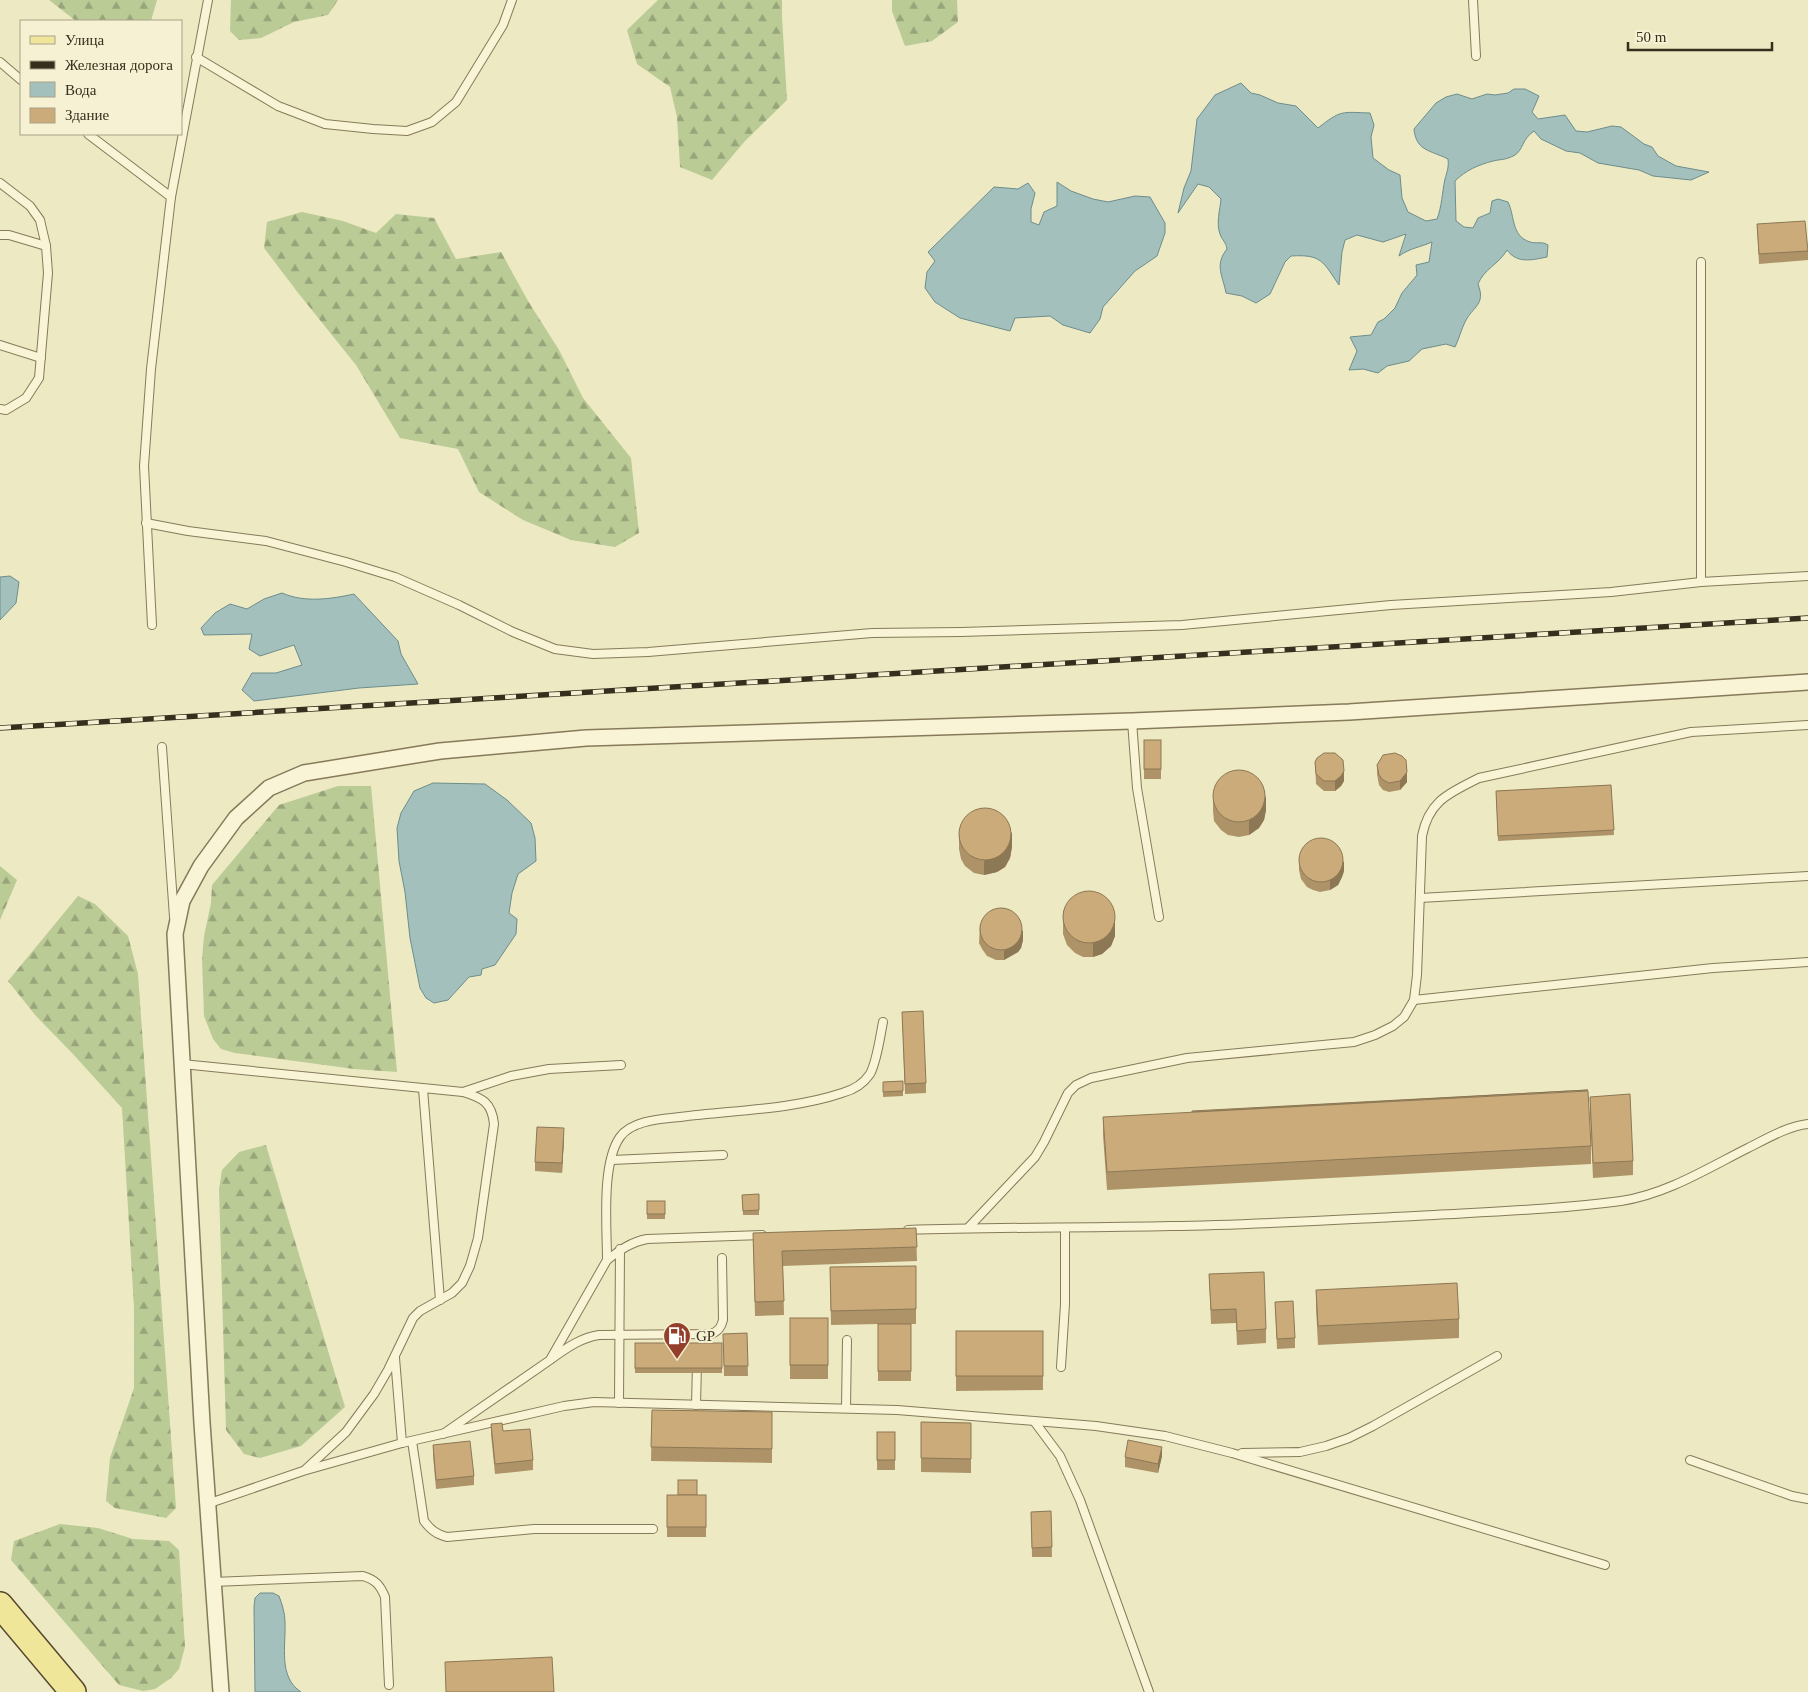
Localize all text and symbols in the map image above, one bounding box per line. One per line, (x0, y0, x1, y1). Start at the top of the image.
legend (20, 20, 182, 135)
scale bar (1628, 20, 1772, 52)
text: 50 m (1636, 29, 1667, 45)
text: Улица (65, 32, 104, 48)
text: Железная дорога (65, 57, 173, 73)
text: Вода (65, 82, 97, 98)
text: Здание (65, 107, 109, 123)
fuel station icon: GP (662, 1321, 692, 1360)
place label: GP (696, 1328, 715, 1344)

